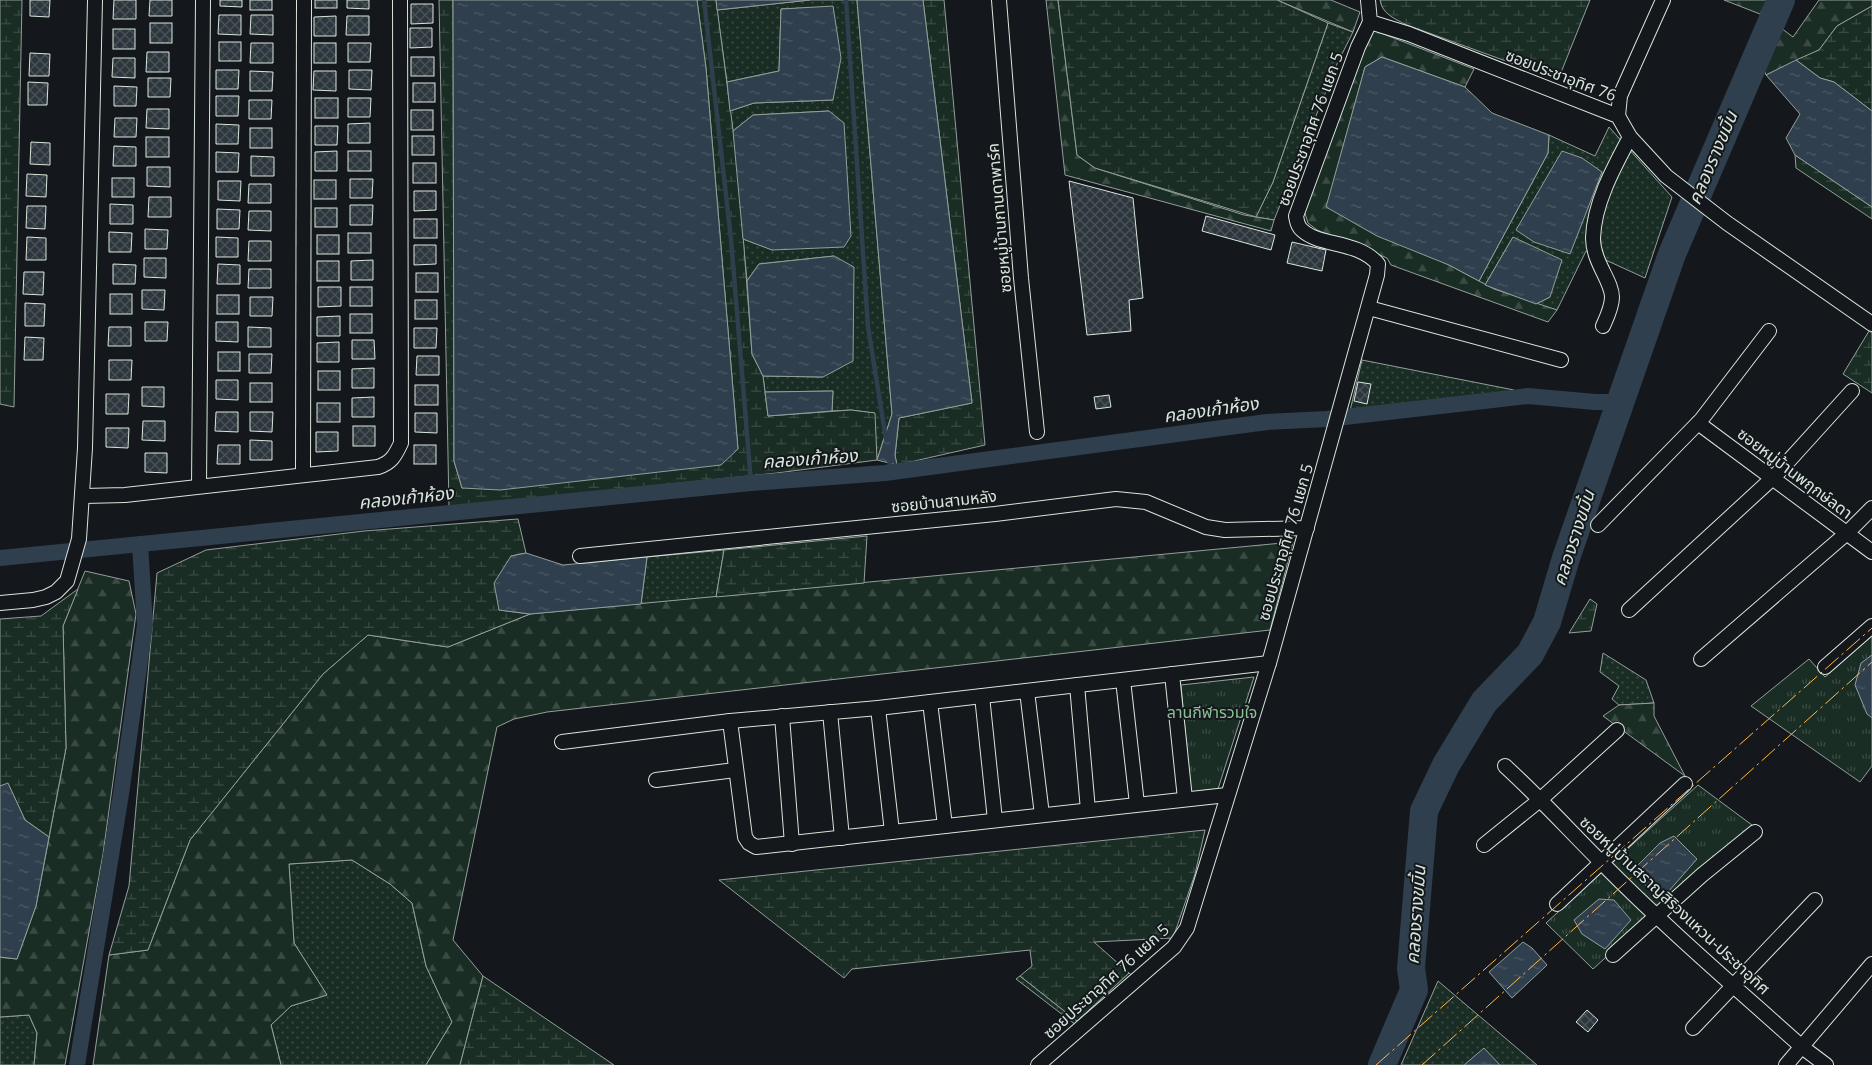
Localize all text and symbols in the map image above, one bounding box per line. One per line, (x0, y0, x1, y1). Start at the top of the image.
street label: ซอยประชาอุทิศ 76 (1502, 44, 1620, 106)
street label: ซอยประชาอุทิศ 76 แยก 5 (1272, 49, 1348, 209)
water label: คลองรางขมิ้น (1682, 106, 1743, 208)
street label: ซอยหมู่บ้านกานดาพาร์ค (981, 142, 1017, 294)
water label: คลองเก้าห้อง (1162, 390, 1261, 428)
street label: ซอยหมู่บ้านพฤกษ์ลดา (1733, 422, 1857, 524)
water label: คลองเก้าห้อง (762, 443, 860, 473)
street label: ซอยประชาอุทิศ 76 แยก 5 (1252, 461, 1318, 623)
water label: คลองเก้าห้อง (357, 480, 456, 514)
street label: ซอยบ้านสามหลัง (890, 485, 998, 517)
water label: คลองรางขมิ้น (1546, 486, 1600, 588)
park label: ลานกีฬารวมใจ (1167, 701, 1257, 723)
street label: ซอยหมู่บ้านสราญสิริวงแหวน-ประชาอุทิศ (1575, 811, 1775, 999)
water label: คลองรางขมิ้น (1400, 864, 1430, 965)
street label: ซอยประชาอุทิศ 76 แยก 5 (1038, 918, 1174, 1044)

